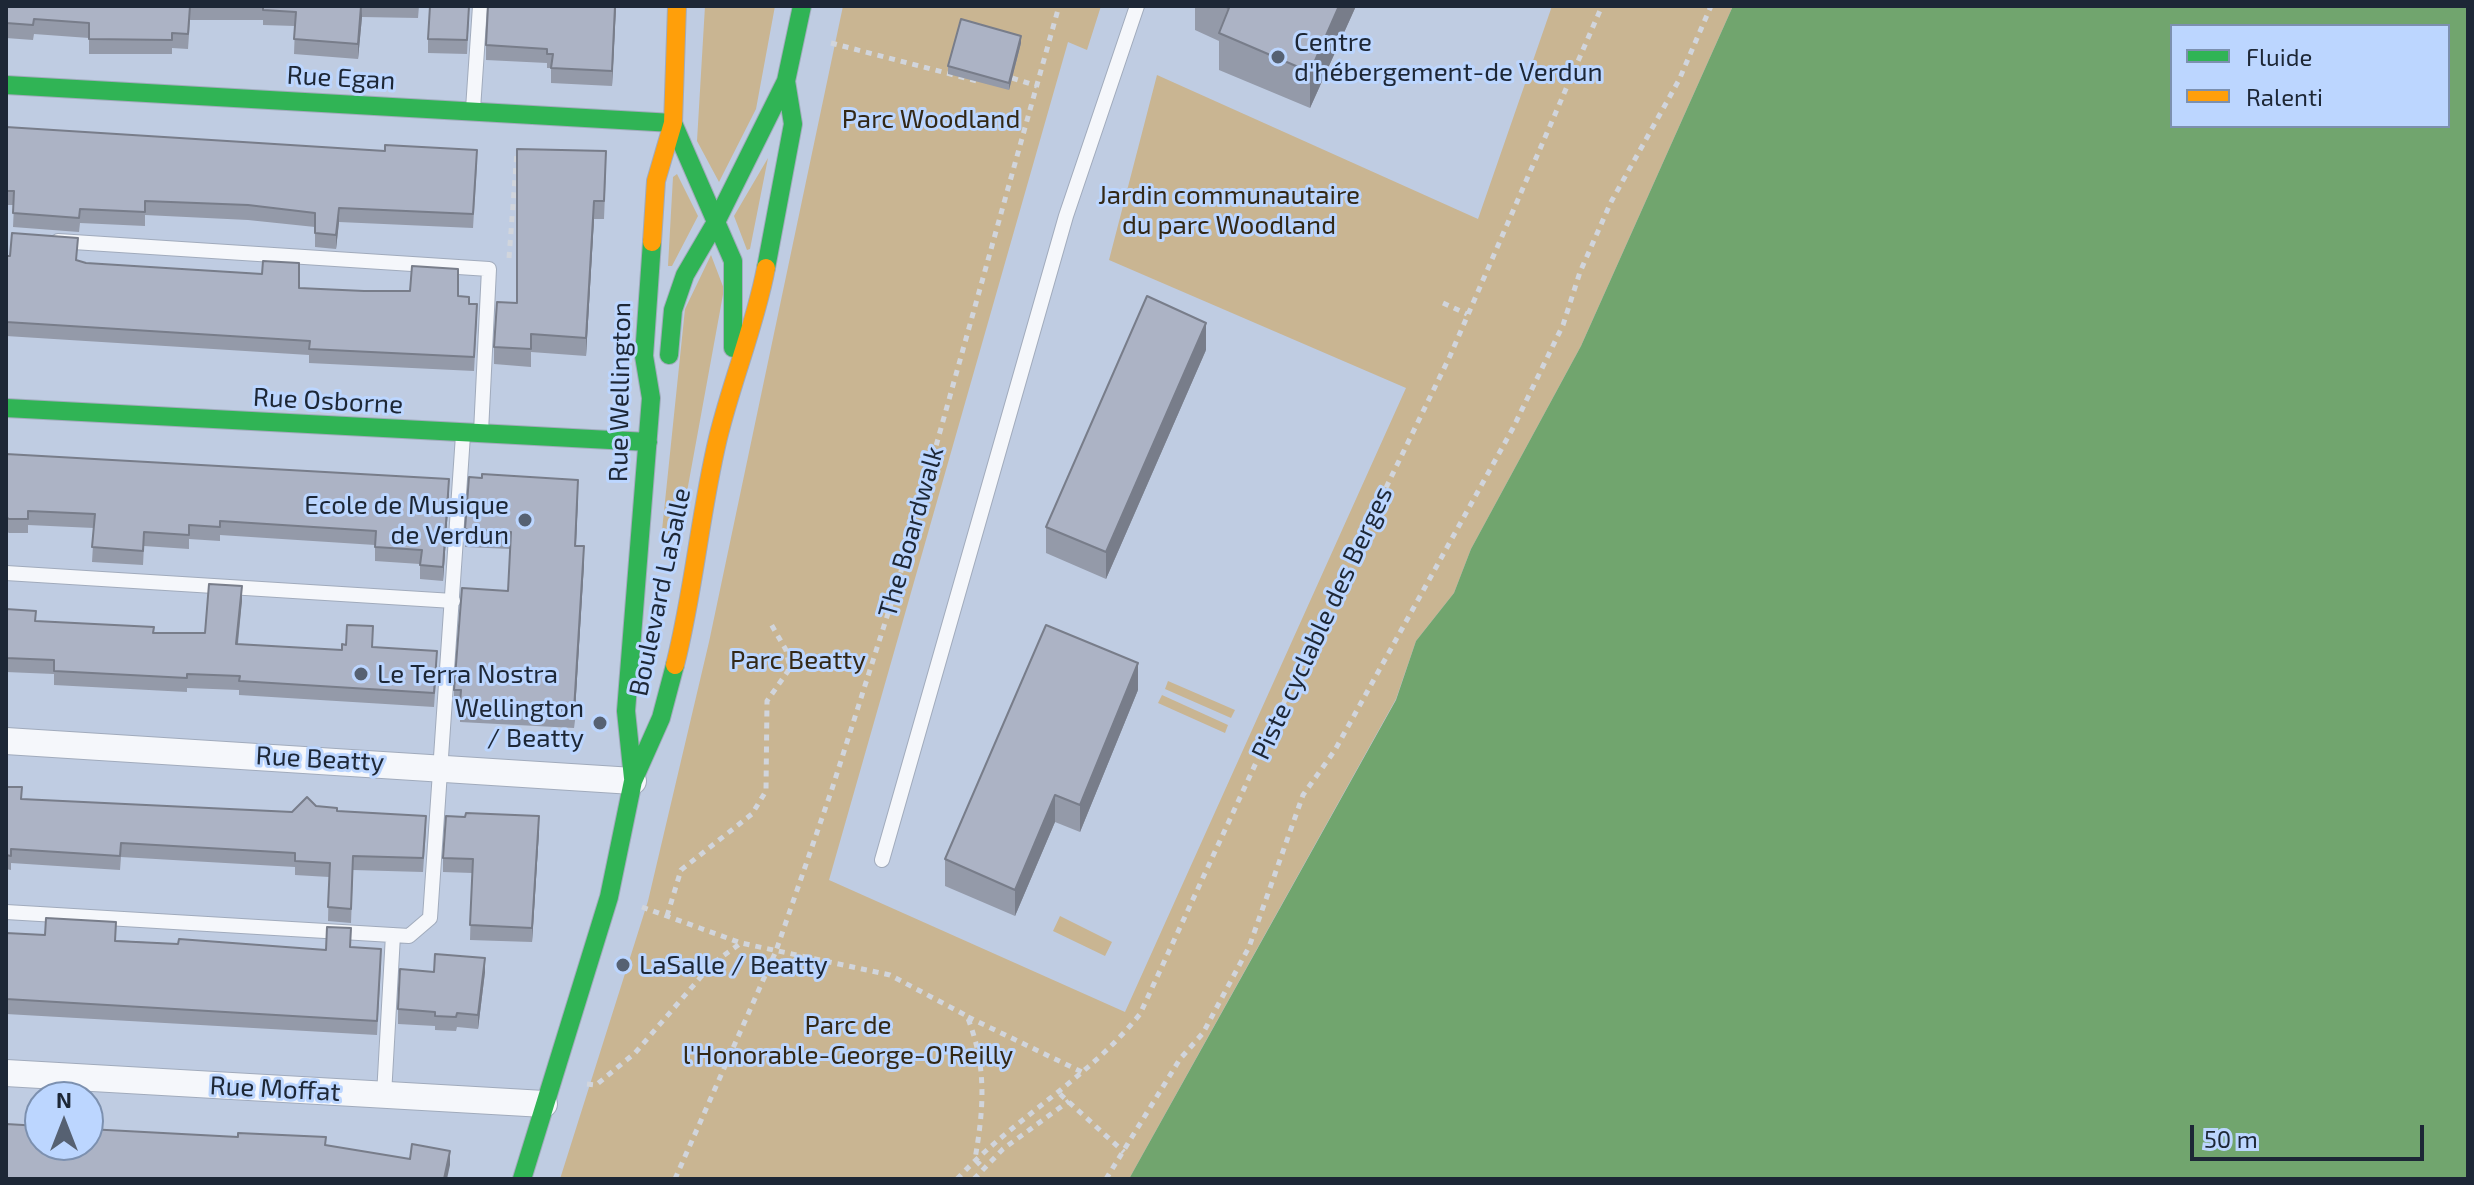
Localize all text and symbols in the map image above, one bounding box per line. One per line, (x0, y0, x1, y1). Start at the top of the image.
legend (2170, 24, 2450, 128)
place label: Centre d'hébergement-de Verdun (1294, 26, 1603, 88)
text: Fluide (2246, 42, 2312, 71)
marker: Centre d'hébergement-de Verdun (1269, 48, 1287, 66)
street label: Rue Egan (286, 60, 396, 96)
text: Ralenti (2246, 82, 2323, 111)
park label: Parc Woodland (842, 103, 1020, 135)
park label: Jardin communautaire du parc Woodland (1098, 179, 1360, 240)
street label: Rue Wellington (603, 302, 637, 482)
street label: Rue Osborne (252, 381, 404, 421)
street label: The Boardwalk (872, 443, 950, 621)
street label: Piste cyclable des Berges (1245, 481, 1399, 765)
street label: Boulevard LaSalle (623, 485, 697, 699)
place label: Ecole de Musique de Verdun (304, 489, 509, 550)
marker: Ecole de Musique de Verdun (516, 511, 534, 529)
park label: Parc Beatty (730, 644, 866, 676)
place label: Le Terra Nostra (377, 658, 558, 690)
marker: Le Terra Nostra (352, 665, 370, 683)
place label: Wellington / Beatty (455, 692, 584, 754)
marker: Wellington / Beatty (591, 714, 609, 732)
street label: Rue Beatty (255, 740, 385, 778)
place label: LaSalle / Beatty (639, 949, 828, 981)
marker: LaSalle / Beatty (614, 956, 632, 974)
park label: Parc de l'Honorable-George-O'Reilly (683, 1009, 1013, 1070)
street label: Rue Moffat (209, 1070, 341, 1108)
north arrow (24, 1081, 104, 1161)
text: N (56, 1086, 72, 1112)
scale bar (2194, 1109, 2428, 1159)
text: 50 m (2204, 1124, 2258, 1153)

